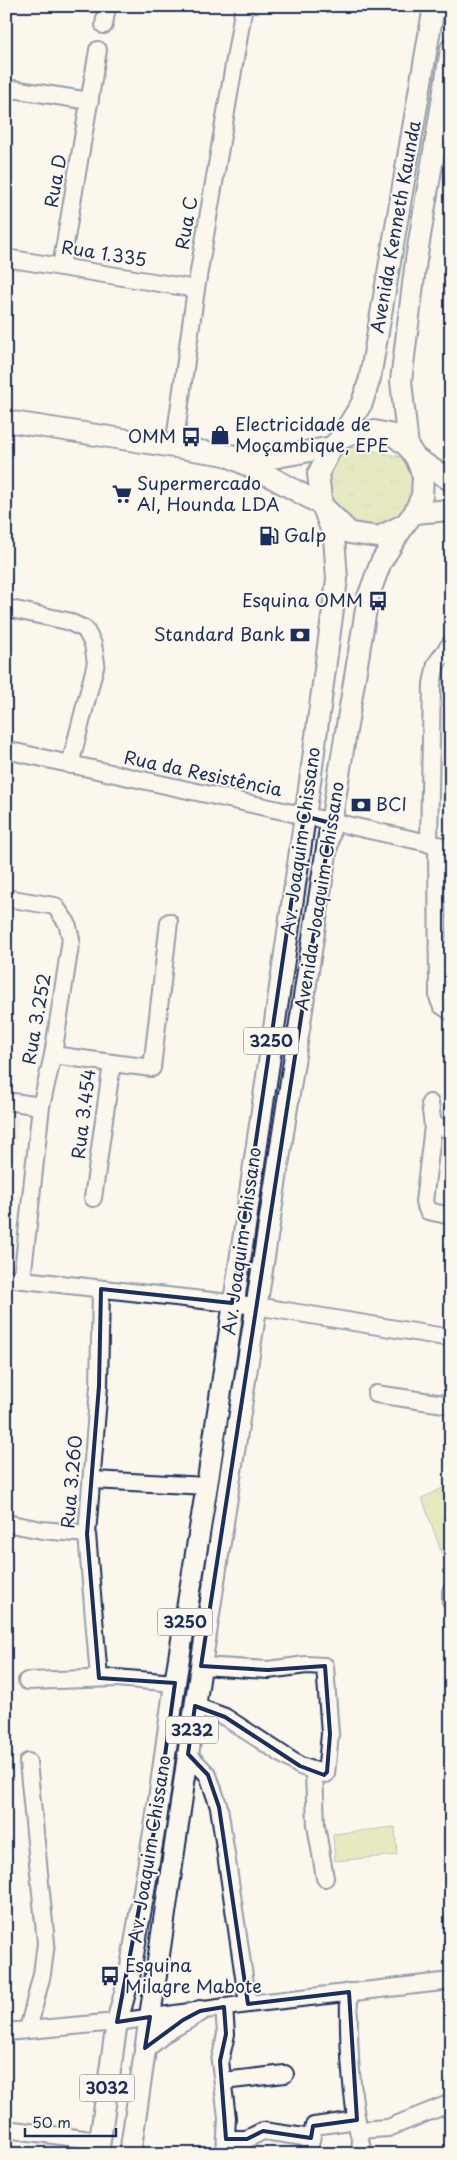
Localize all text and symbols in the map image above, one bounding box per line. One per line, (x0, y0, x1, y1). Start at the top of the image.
street label: Avenida Kenneth Kaunda (363, 118, 427, 335)
street label: Rua D (37, 152, 72, 210)
street label: Rua C (168, 194, 203, 251)
street label: Rua 1.335 (60, 232, 149, 273)
place label: Electricidade de Moçambique, EPE (235, 410, 389, 458)
place label: OMM (128, 422, 176, 449)
shop icon: Electricidade de Moçambique, EPE (209, 424, 231, 446)
bus stop icon: OMM (180, 426, 202, 448)
place label: Supermercado AI, Hounda LDA (137, 469, 280, 517)
supermarket icon: Supermercado AI, Hounda LDA (111, 483, 133, 505)
place label: Galp (284, 521, 326, 548)
fuel station icon: Galp (258, 525, 280, 547)
place label: Esquina OMM (242, 586, 363, 613)
bus stop icon: Esquina OMM (367, 590, 389, 612)
place label: Standard Bank (154, 620, 285, 647)
bank icon: Standard Bank (289, 624, 311, 646)
street label: Rua da Resistência (122, 743, 285, 802)
street label: Av. Joaquim Chissano (273, 745, 326, 937)
street label: Avenida Joaquim Chissano (287, 779, 350, 1012)
place label: BCI (376, 790, 407, 817)
bank icon: BCI (350, 794, 372, 816)
street label: Rua 3.252 (14, 971, 57, 1067)
road number: 3250 (244, 1028, 298, 1054)
street label: Rua 3.454 (64, 1067, 101, 1160)
street label: Av. Joaquim Chissano (214, 1145, 267, 1337)
street label: Rua 3.260 (53, 1434, 88, 1530)
road number: 3250 (158, 1608, 212, 1635)
road number: 3232 (166, 1716, 218, 1744)
street label: Av. Joaquim Chissano (120, 1753, 177, 1944)
place label: Esquina Milagre Mabote (125, 1951, 262, 1999)
bus stop icon: Esquina Milagre Mabote (99, 1965, 121, 1987)
road number: 3032 (80, 2074, 134, 2102)
scale bar (25, 2105, 116, 2137)
text: 50 m (32, 2110, 71, 2133)

